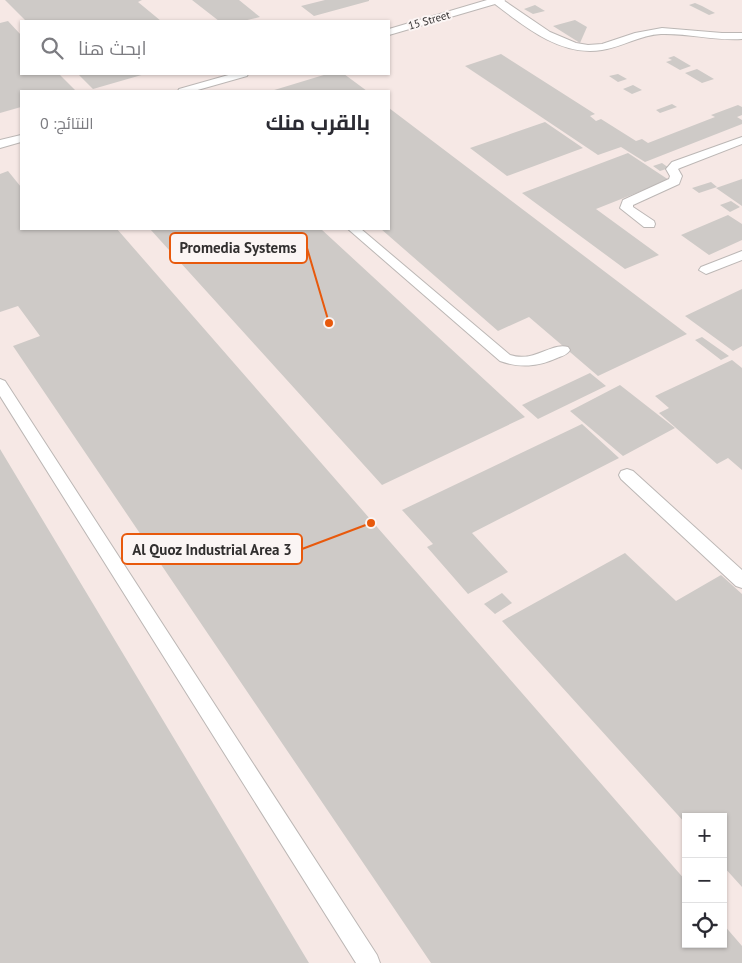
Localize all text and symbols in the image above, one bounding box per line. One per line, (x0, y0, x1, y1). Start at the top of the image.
street label: 15 Street (406, 7, 452, 33)
search box (20, 20, 390, 75)
icon: search (38, 34, 66, 62)
text: ابحث هنا (78, 36, 147, 60)
text: بالقرب منك (266, 109, 370, 136)
text: النتائج: 0 (40, 113, 94, 133)
callout: Promedia Systems (170, 233, 307, 263)
text: Promedia Systems (179, 238, 297, 257)
callout: Al Quoz Industrial Area 3 (122, 534, 302, 564)
text: Al Quoz Industrial Area 3 (132, 540, 292, 559)
map controls (682, 813, 727, 948)
button: + (682, 813, 727, 858)
button: − (682, 858, 727, 903)
button: locate (682, 903, 727, 948)

